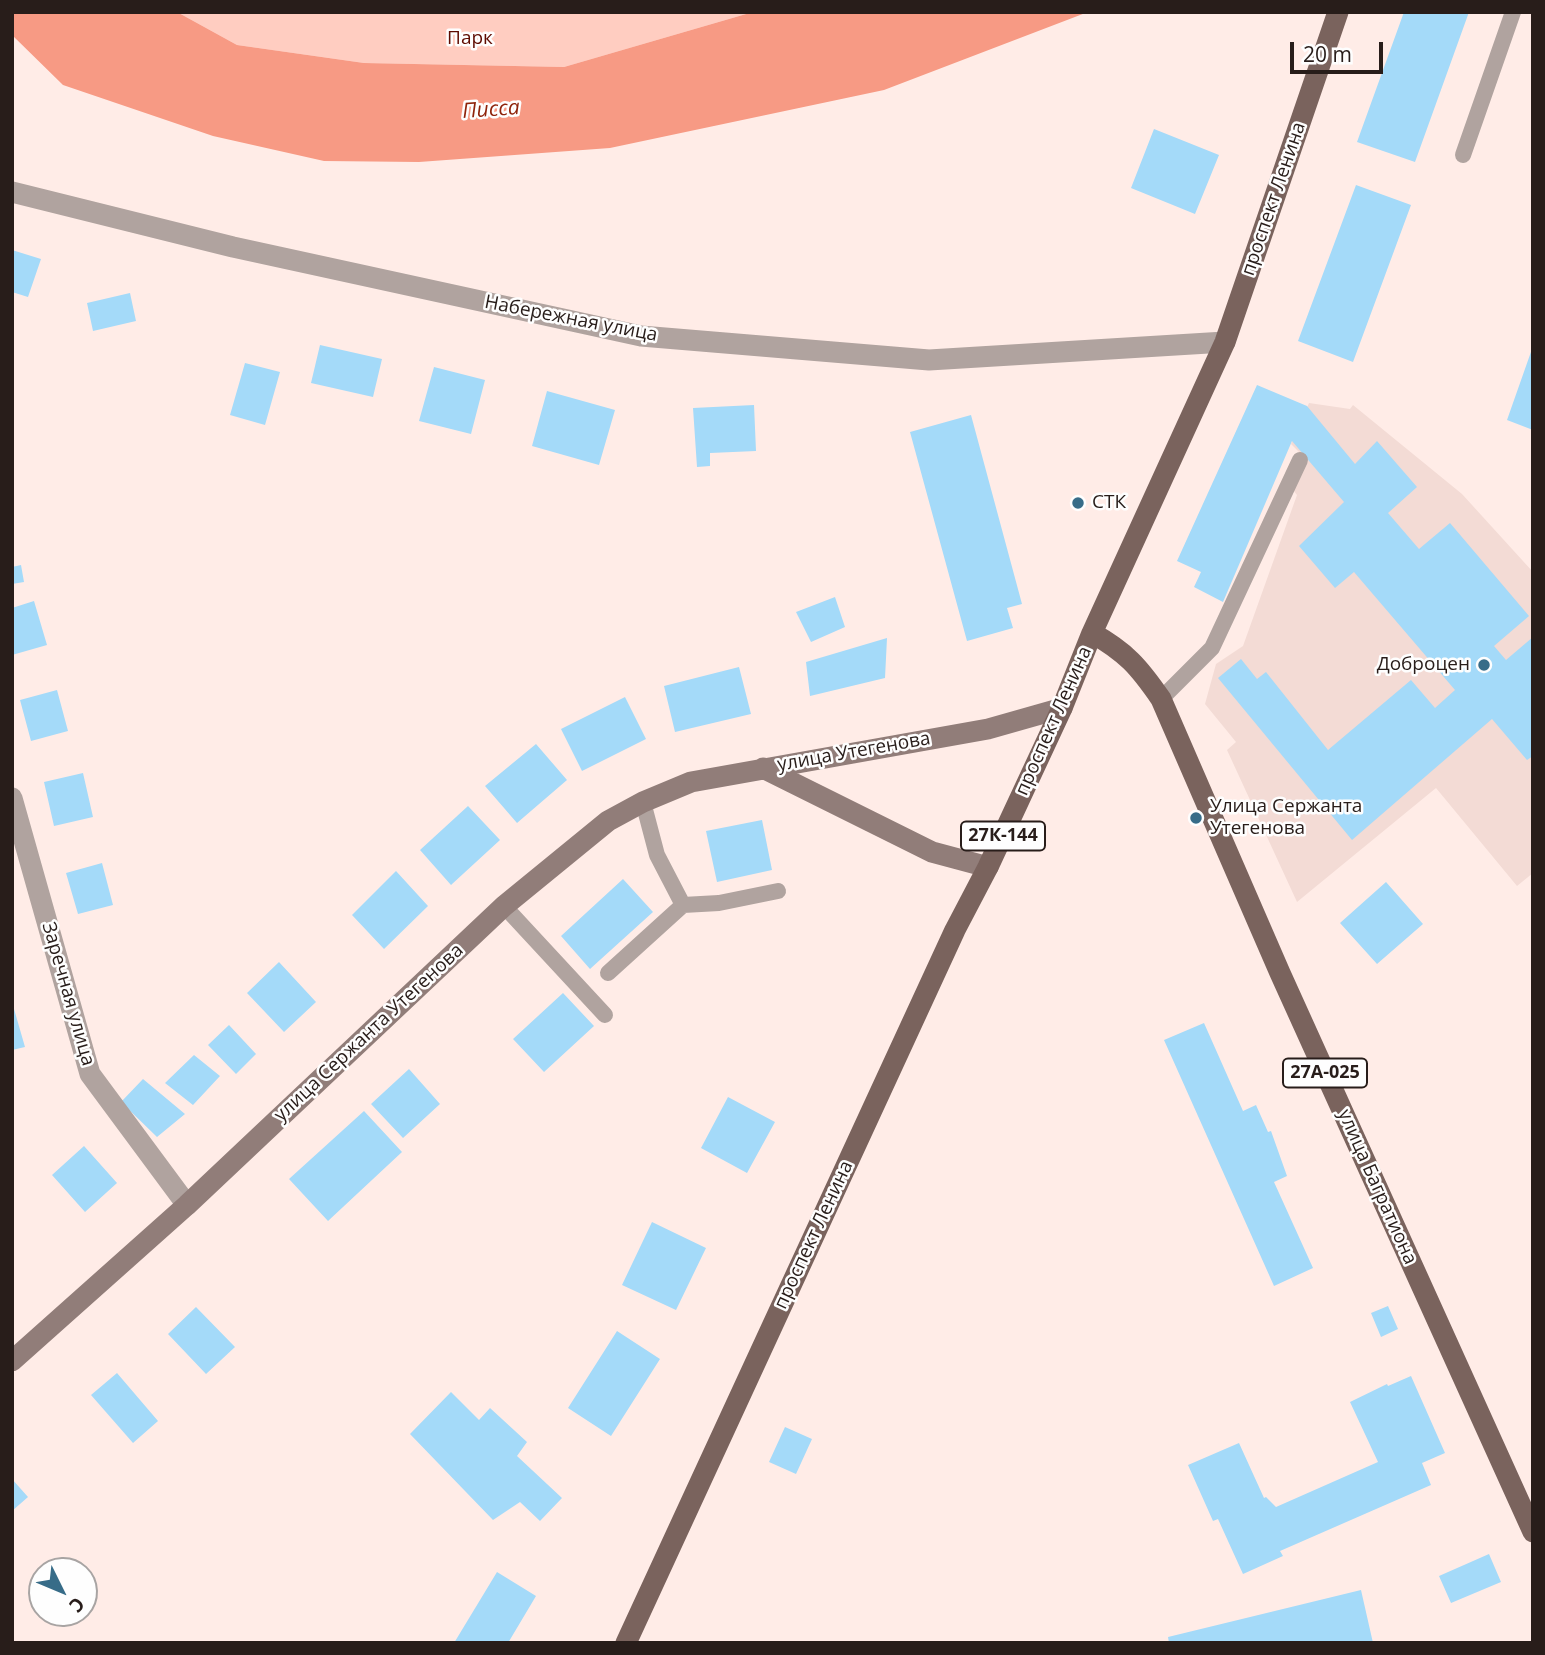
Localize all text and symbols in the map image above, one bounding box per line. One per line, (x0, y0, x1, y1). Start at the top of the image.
park label: Парк (447, 28, 493, 50)
scale bar (1293, 28, 1386, 72)
text: 20 m (1303, 40, 1352, 68)
water label: Писса (462, 95, 520, 125)
street label: проспект Ленина (1237, 119, 1311, 279)
street label: Набережная улица (483, 291, 659, 347)
place label: СТК (1092, 492, 1126, 514)
marker: СТК (1070, 495, 1086, 511)
street label: проспект Ленина (1011, 643, 1097, 799)
place label: Доброцен (1377, 654, 1470, 676)
marker: Доброцен (1476, 657, 1492, 673)
street label: улица Утегенова (776, 727, 932, 777)
place label: Улица Сержанта Утегенова (1210, 796, 1362, 840)
marker: Улица Сержанта Утегенова (1188, 810, 1204, 826)
road number: 27К-144 (961, 822, 1045, 850)
street label: Заречная улица (37, 920, 99, 1068)
street label: улица Сержанта Утегенова (270, 939, 468, 1127)
road number: 27А-025 (1283, 1058, 1367, 1088)
street label: улица Багратиона (1333, 1106, 1421, 1268)
street label: проспект Ленина (770, 1157, 858, 1313)
north arrow (28, 1557, 98, 1627)
text: С (63, 1592, 91, 1618)

